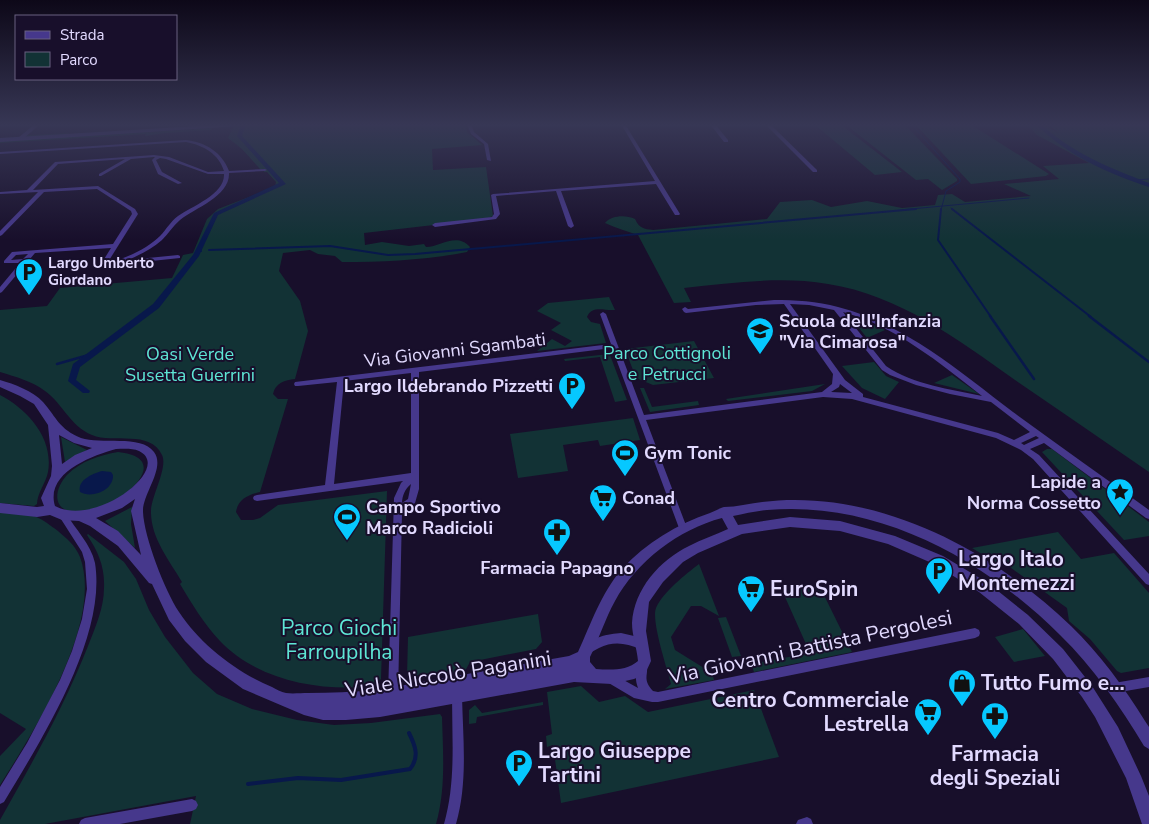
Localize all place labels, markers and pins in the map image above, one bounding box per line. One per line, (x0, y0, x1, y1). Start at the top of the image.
place label: Largo Umberto Giordano (48, 253, 154, 290)
parking icon: Largo Umberto Giordano (14, 257, 44, 296)
place label: Scuola dell'Infanzia "Via Cimarosa" (779, 309, 941, 354)
school or university icon: Scuola dell'Infanzia "Via Cimarosa" (745, 316, 775, 355)
parking icon: Largo Ildebrando Pizzetti (557, 371, 587, 410)
place label: Largo Ildebrando Pizzetti (344, 374, 553, 398)
sports icon: Gym Tonic (610, 438, 640, 477)
place label: Gym Tonic (644, 441, 732, 465)
place label: Lapide a Norma Cossetto (967, 470, 1101, 515)
place icon: Lapide a Norma Cossetto (1105, 477, 1135, 516)
supermarket icon: Conad (588, 483, 618, 522)
place label: Conad (622, 486, 675, 510)
place label: Campo Sportivo Marco Radicioli (366, 495, 501, 540)
sports icon: Campo Sportivo Marco Radicioli (332, 502, 362, 541)
pharmacy icon: Farmacia Papagno (542, 517, 572, 556)
place label: Largo Italo Montemezzi (958, 545, 1075, 597)
place label: Farmacia Papagno (480, 556, 634, 580)
parking icon: Largo Italo Montemezzi (924, 556, 954, 595)
supermarket icon: EuroSpin (736, 574, 766, 613)
place label: EuroSpin (770, 575, 858, 603)
shop icon: Tutto Fumo e... (947, 668, 977, 707)
place label: Tutto Fumo e... (981, 669, 1125, 697)
place label: Centro Commerciale Lestrella (711, 686, 909, 738)
supermarket icon: Centro Commerciale Lestrella (913, 697, 943, 736)
pharmacy icon: Farmacia degli Speziali (980, 701, 1010, 740)
place label: Largo Giuseppe Tartini (538, 737, 691, 789)
place label: Farmacia degli Speziali (930, 740, 1060, 792)
parking icon: Largo Giuseppe Tartini (504, 748, 534, 787)

